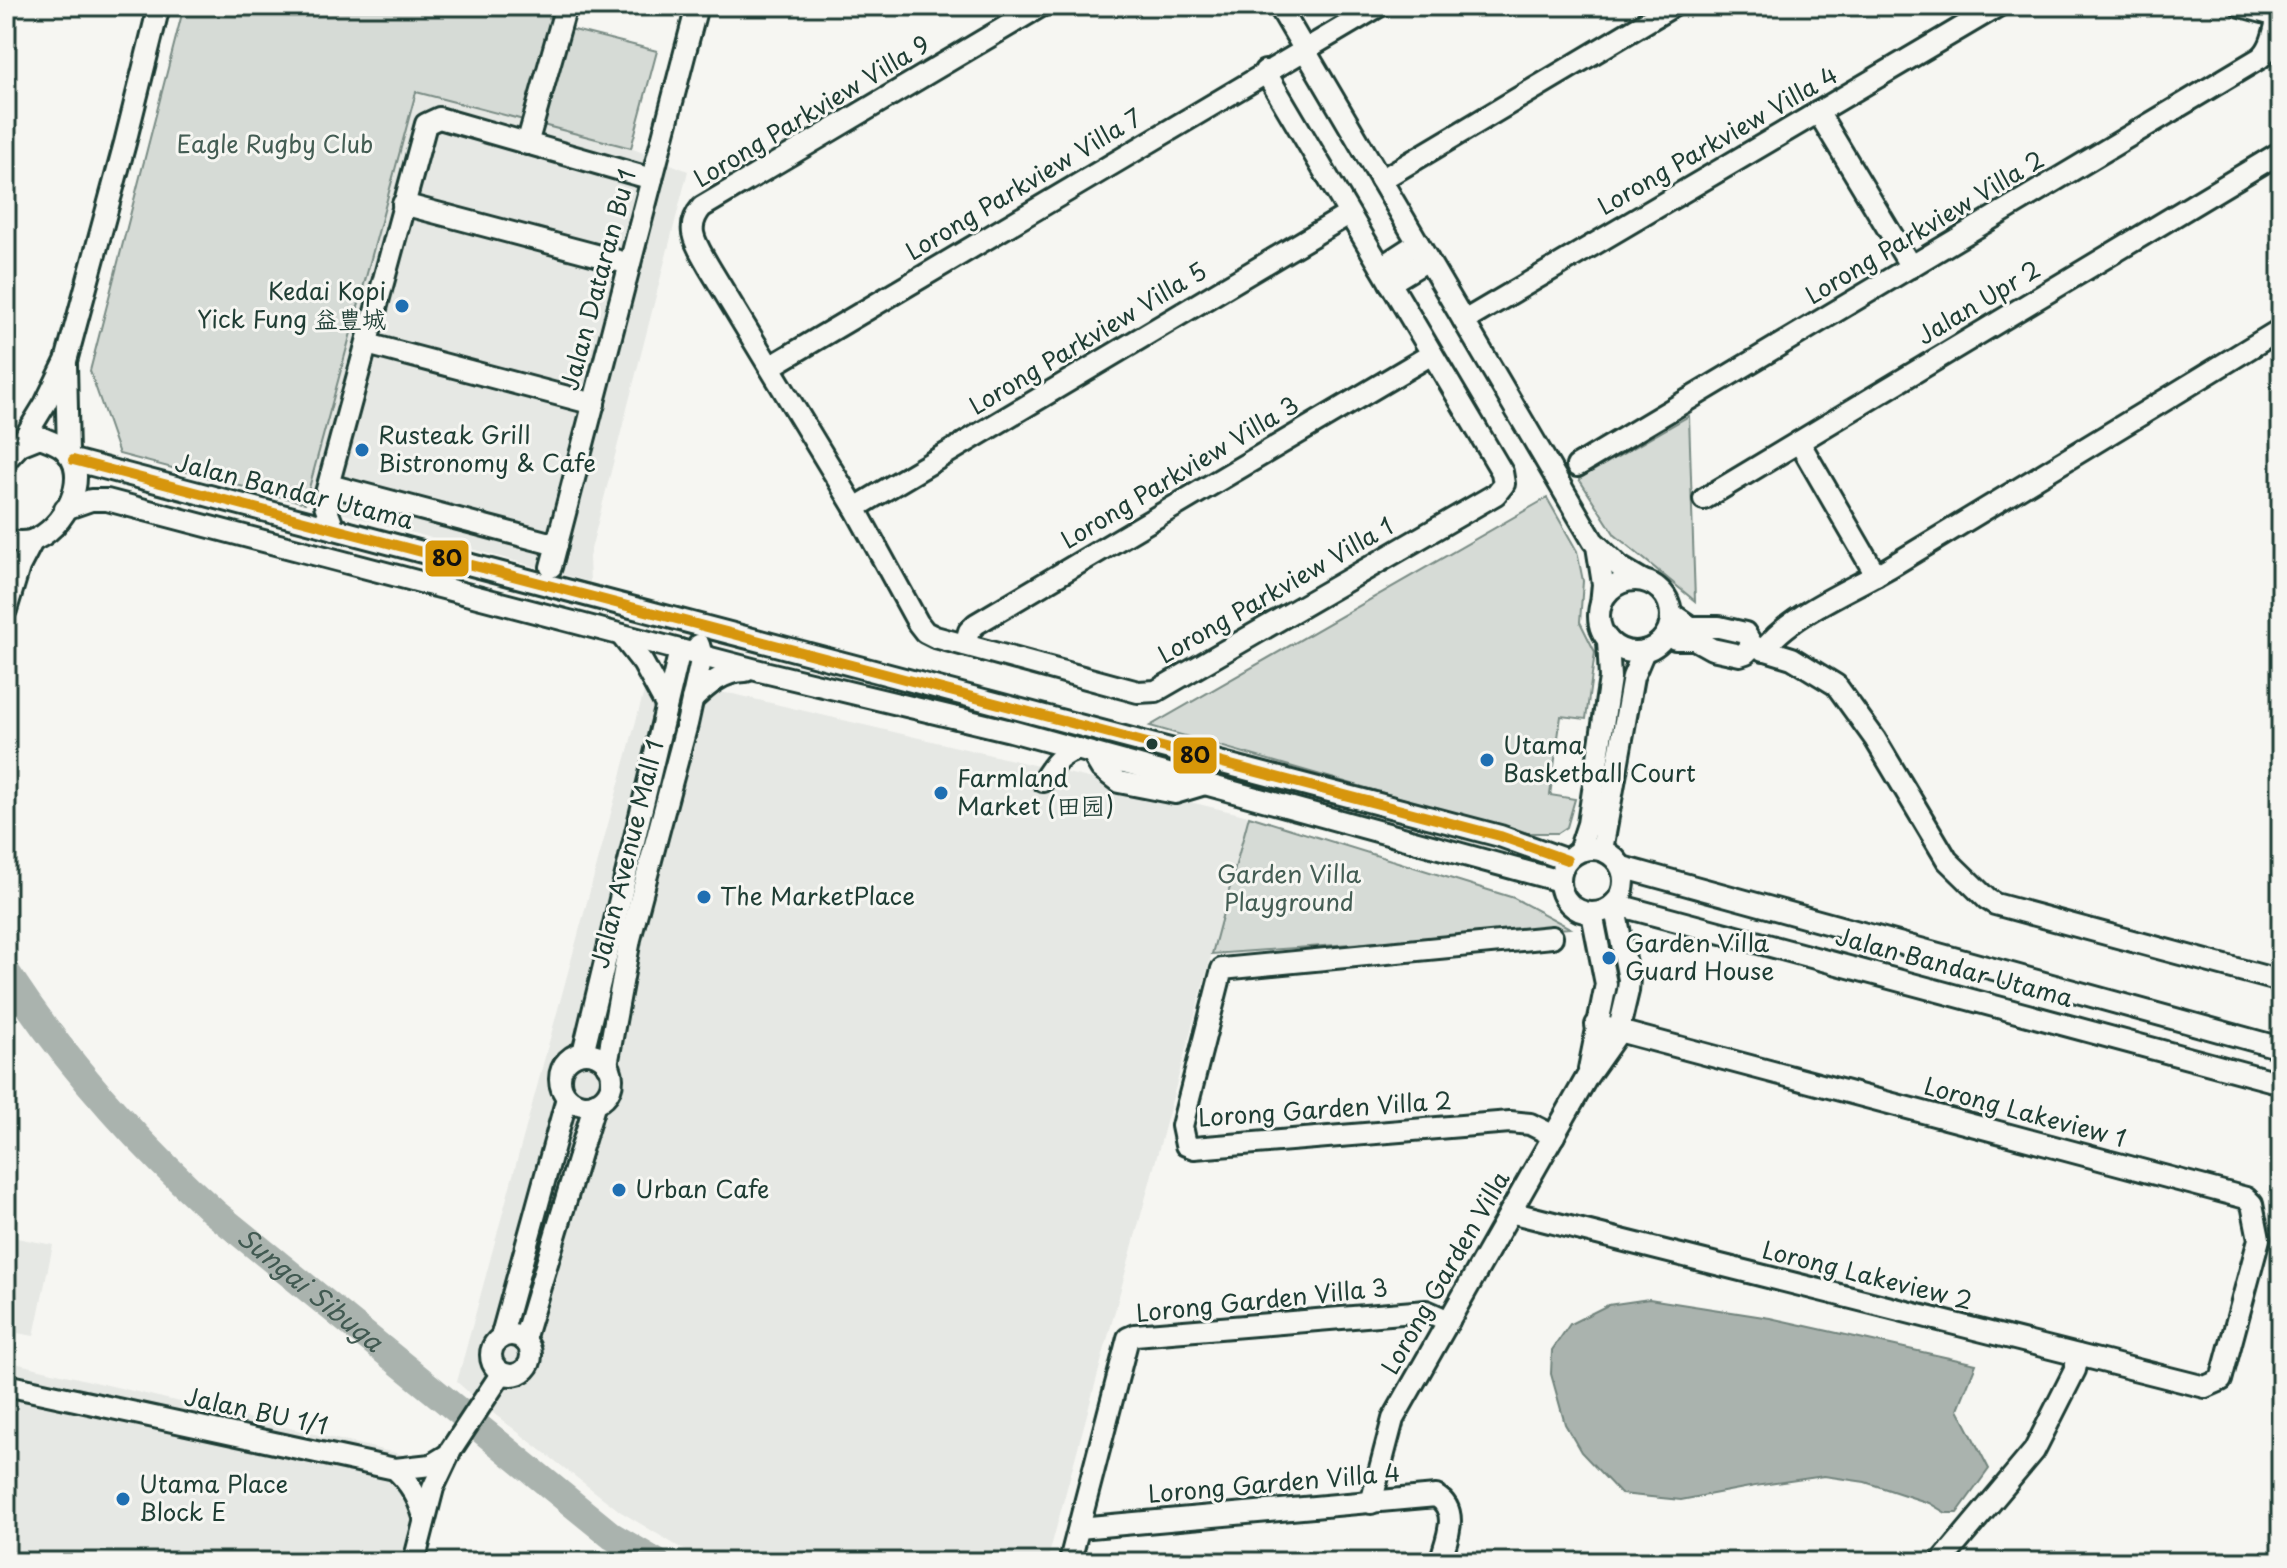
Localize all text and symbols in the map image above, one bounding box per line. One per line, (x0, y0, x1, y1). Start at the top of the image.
street label: Lorong Parkview Villa 9 (686, 25, 936, 195)
street label: Lorong Parkview Villa 4 (1590, 56, 1844, 223)
street label: Lorong Parkview Villa 7 (898, 98, 1148, 268)
park label: Eagle Rugby Club (177, 125, 373, 161)
street label: Lorong Parkview Villa 2 (1798, 141, 2050, 312)
street label: Jalan Dataran Bu 1 (550, 165, 644, 394)
street label: Jalan Upr 2 (1909, 250, 2046, 352)
street label: Lorong Parkview Villa 5 (961, 252, 1212, 423)
place label: Kedai Kopi Yick Fung 益豊城 (197, 272, 386, 336)
marker: Kedai Kopi Yick Fung 益豊城 (393, 297, 411, 315)
street label: Lorong Parkview Villa 3 (1053, 386, 1305, 557)
place label: Rusteak Grill Bistronomy & Cafe (378, 416, 596, 480)
marker: Rusteak Grill Bistronomy & Cafe (353, 441, 371, 459)
street label: Jalan Bandar Utama (172, 443, 417, 537)
street label: Lorong Parkview Villa 1 (1150, 507, 1400, 672)
line badge: 80 (424, 539, 470, 578)
text: 80 (432, 540, 462, 573)
place label: Utama Basketball Court (1503, 726, 1696, 790)
street label: Jalan Avenue Mall 1 (580, 735, 672, 972)
unlabelled marker (1144, 736, 1160, 752)
line badge: 80 (1172, 736, 1218, 775)
text: 80 (1180, 737, 1210, 770)
marker: Utama Basketball Court (1478, 751, 1496, 769)
place label: Farmland Market (田园) (957, 759, 1114, 823)
marker: Farmland Market (田园) (932, 784, 950, 802)
park label: Garden Villa Playground (1217, 855, 1361, 919)
place label: The MarketPlace (720, 877, 915, 913)
marker: The MarketPlace (695, 888, 713, 906)
street label: Jalan Bandar Utama (1832, 917, 2077, 1015)
place label: Garden Villa Guard House (1625, 924, 1774, 988)
marker: Garden Villa Guard House (1600, 949, 1618, 967)
street label: Lorong Lakeview 1 (1921, 1067, 2131, 1155)
street label: Lorong Garden Villa 2 (1197, 1081, 1453, 1135)
street label: Lorong Garden Villa (1371, 1163, 1517, 1380)
place label: Urban Cafe (635, 1170, 769, 1206)
marker: Urban Cafe (610, 1181, 628, 1199)
water label: Sungai Sibuga (229, 1218, 393, 1361)
street label: Lorong Lakeview 2 (1759, 1231, 1976, 1318)
street label: Lorong Garden Villa 3 (1134, 1268, 1389, 1330)
street label: Jalan BU 1/1 (181, 1377, 332, 1443)
street label: Lorong Garden Villa 4 (1146, 1453, 1401, 1511)
place label: Utama Place Block E (139, 1465, 288, 1529)
marker: Utama Place Block E (114, 1490, 132, 1508)

